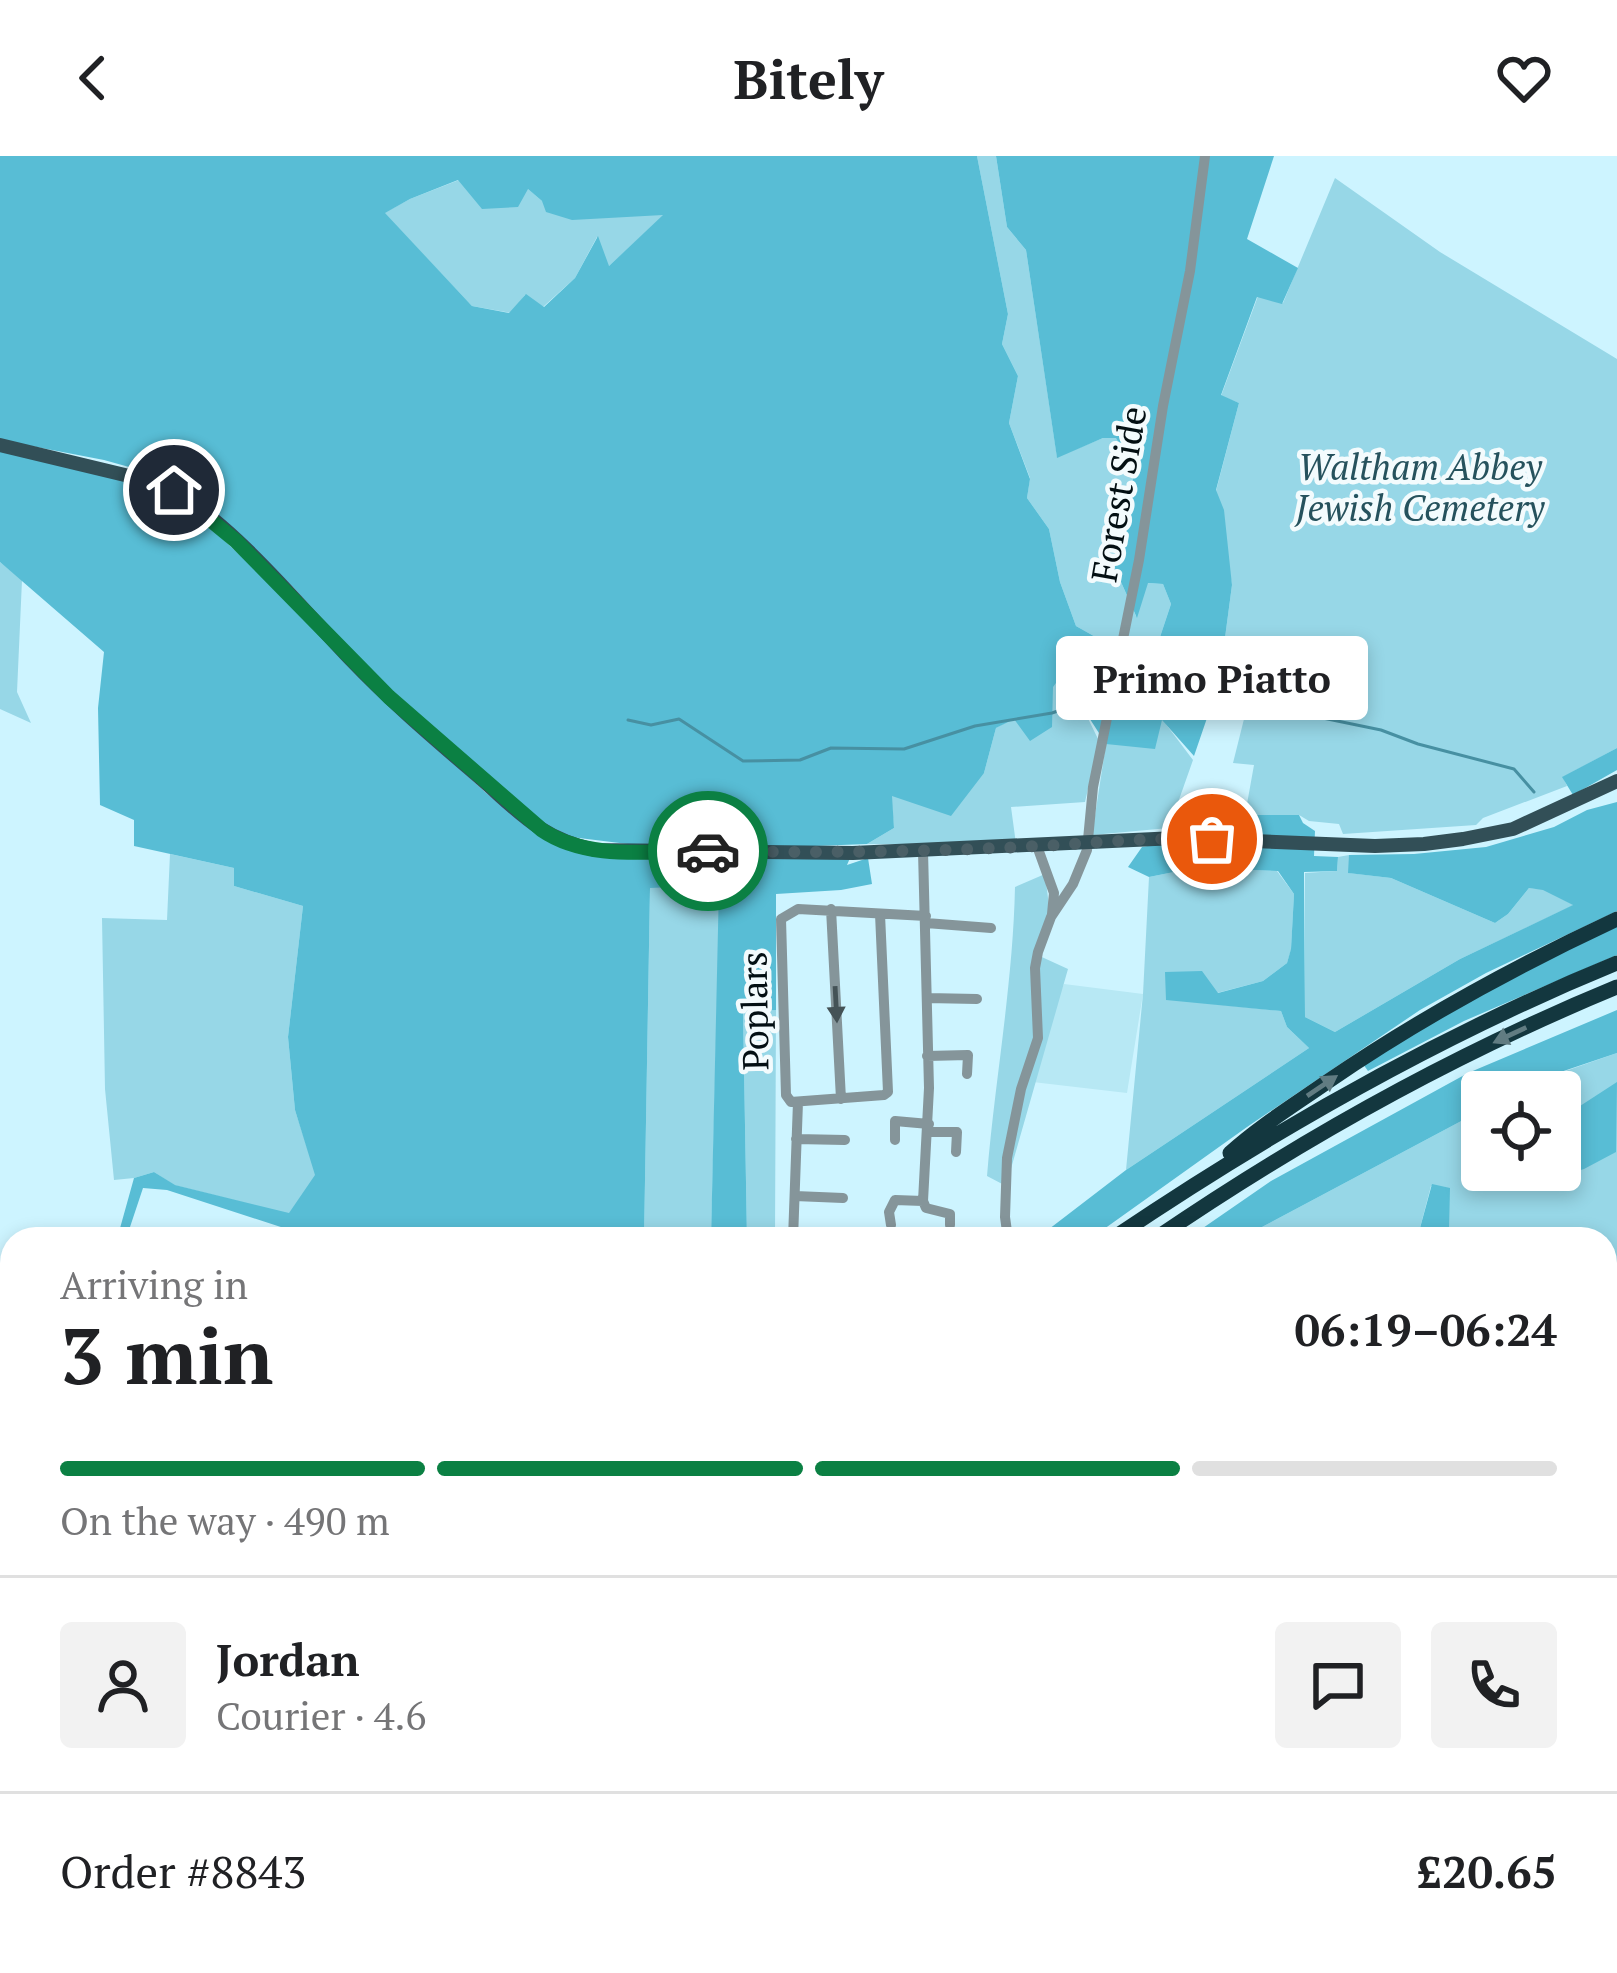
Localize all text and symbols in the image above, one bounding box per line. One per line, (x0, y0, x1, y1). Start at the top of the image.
text: Bitely (734, 43, 883, 114)
icon: back (60, 45, 126, 111)
icon: heart (1491, 45, 1557, 111)
street label: Forest Side (1079, 403, 1157, 585)
pin (123, 439, 225, 541)
park label: Waltham Abbey Jewish Cemetery (1294, 443, 1546, 531)
icon: home (141, 457, 207, 523)
callout: Primo Piatto (1056, 635, 1368, 719)
text: Primo Piatto (1093, 652, 1331, 704)
pin (1161, 788, 1263, 890)
courier (648, 791, 768, 911)
icon: bag (1179, 806, 1245, 872)
icon: car (675, 818, 741, 884)
street label: Poplars (729, 951, 779, 1071)
one-way arrow (827, 986, 846, 1024)
one-way arrow (1492, 1025, 1527, 1045)
map controls (1461, 1071, 1581, 1191)
button: locate (1461, 1071, 1581, 1191)
one-way arrow (1305, 1075, 1338, 1097)
text: Arriving in (60, 1258, 248, 1310)
text: 06:19–06:24 (1295, 1299, 1557, 1359)
text: 3 min (60, 1303, 273, 1406)
text: On the way · 490 m (60, 1494, 390, 1546)
button: person (60, 1622, 186, 1748)
button: chat (1275, 1622, 1401, 1748)
button: phone (1431, 1622, 1557, 1748)
text: Jordan (216, 1629, 360, 1689)
text: Courier · 4.6 (216, 1689, 426, 1741)
text: Order #8843 (60, 1841, 306, 1901)
text: £20.65 (1417, 1841, 1557, 1901)

